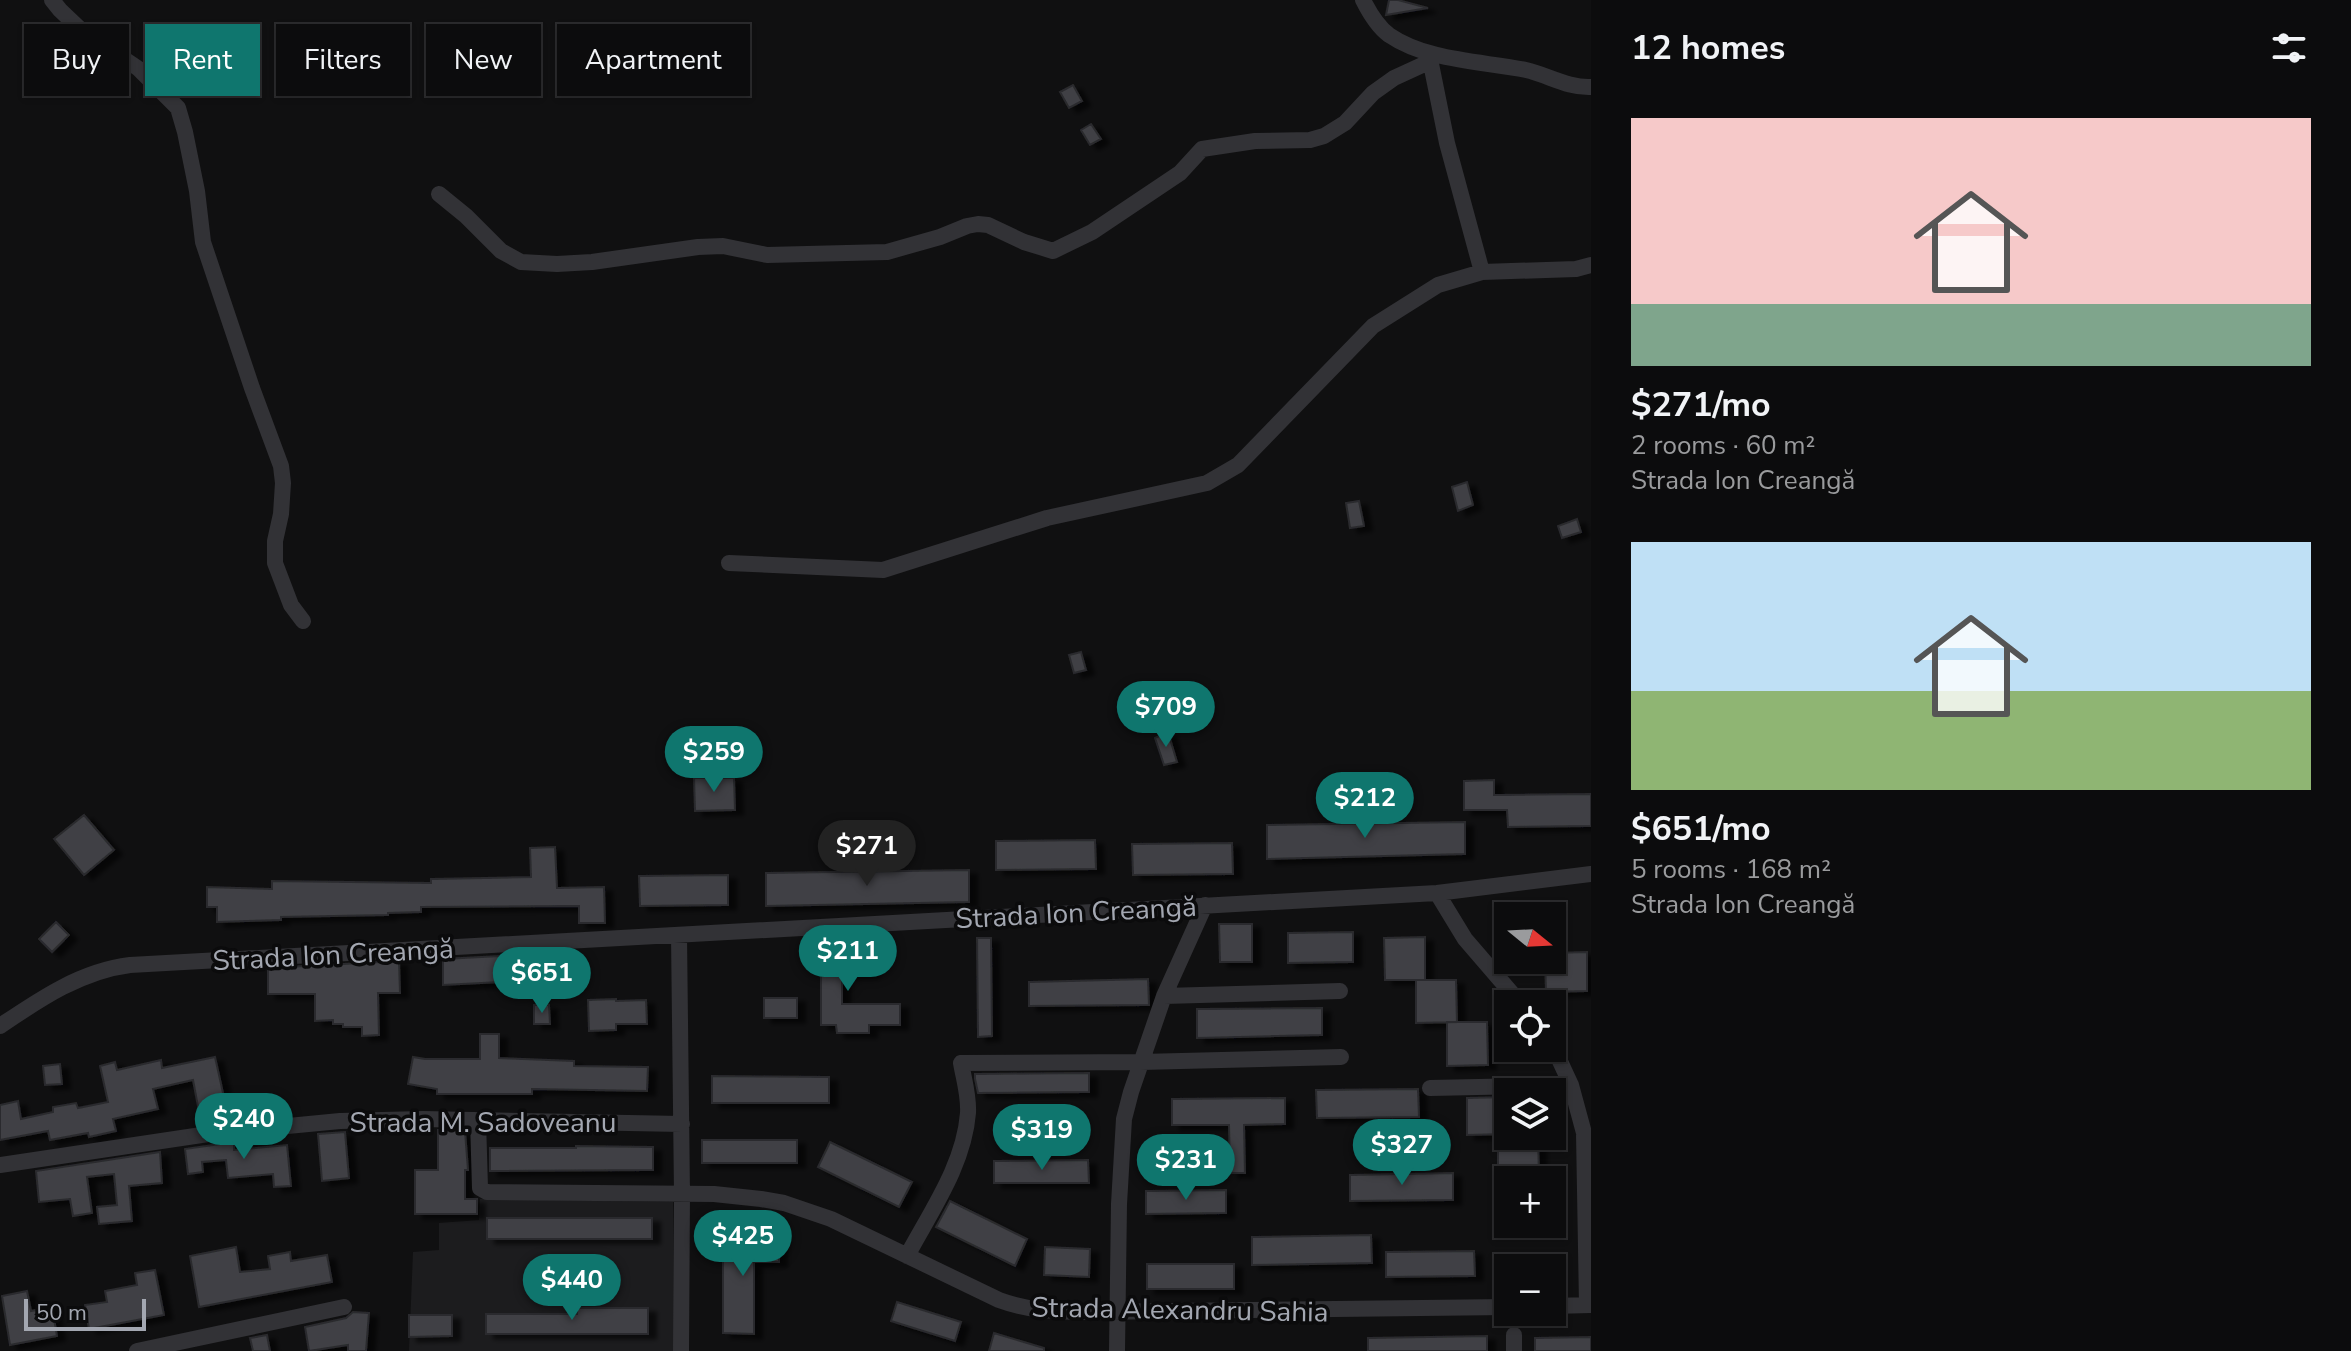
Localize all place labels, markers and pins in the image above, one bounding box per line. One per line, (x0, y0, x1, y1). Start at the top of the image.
pin: $709 (1119, 681, 1213, 749)
pin: $259 (667, 726, 761, 794)
pin: $212 (1318, 772, 1412, 840)
pin: $271 (820, 820, 914, 888)
pin: $211 (801, 925, 895, 993)
pin: $651 (495, 947, 589, 1015)
pin: $240 (197, 1093, 291, 1161)
pin: $319 (995, 1104, 1089, 1172)
pin: $327 (1355, 1119, 1449, 1187)
pin: $231 (1139, 1134, 1233, 1202)
pin: $425 (696, 1210, 790, 1278)
pin: $440 (525, 1254, 619, 1322)

